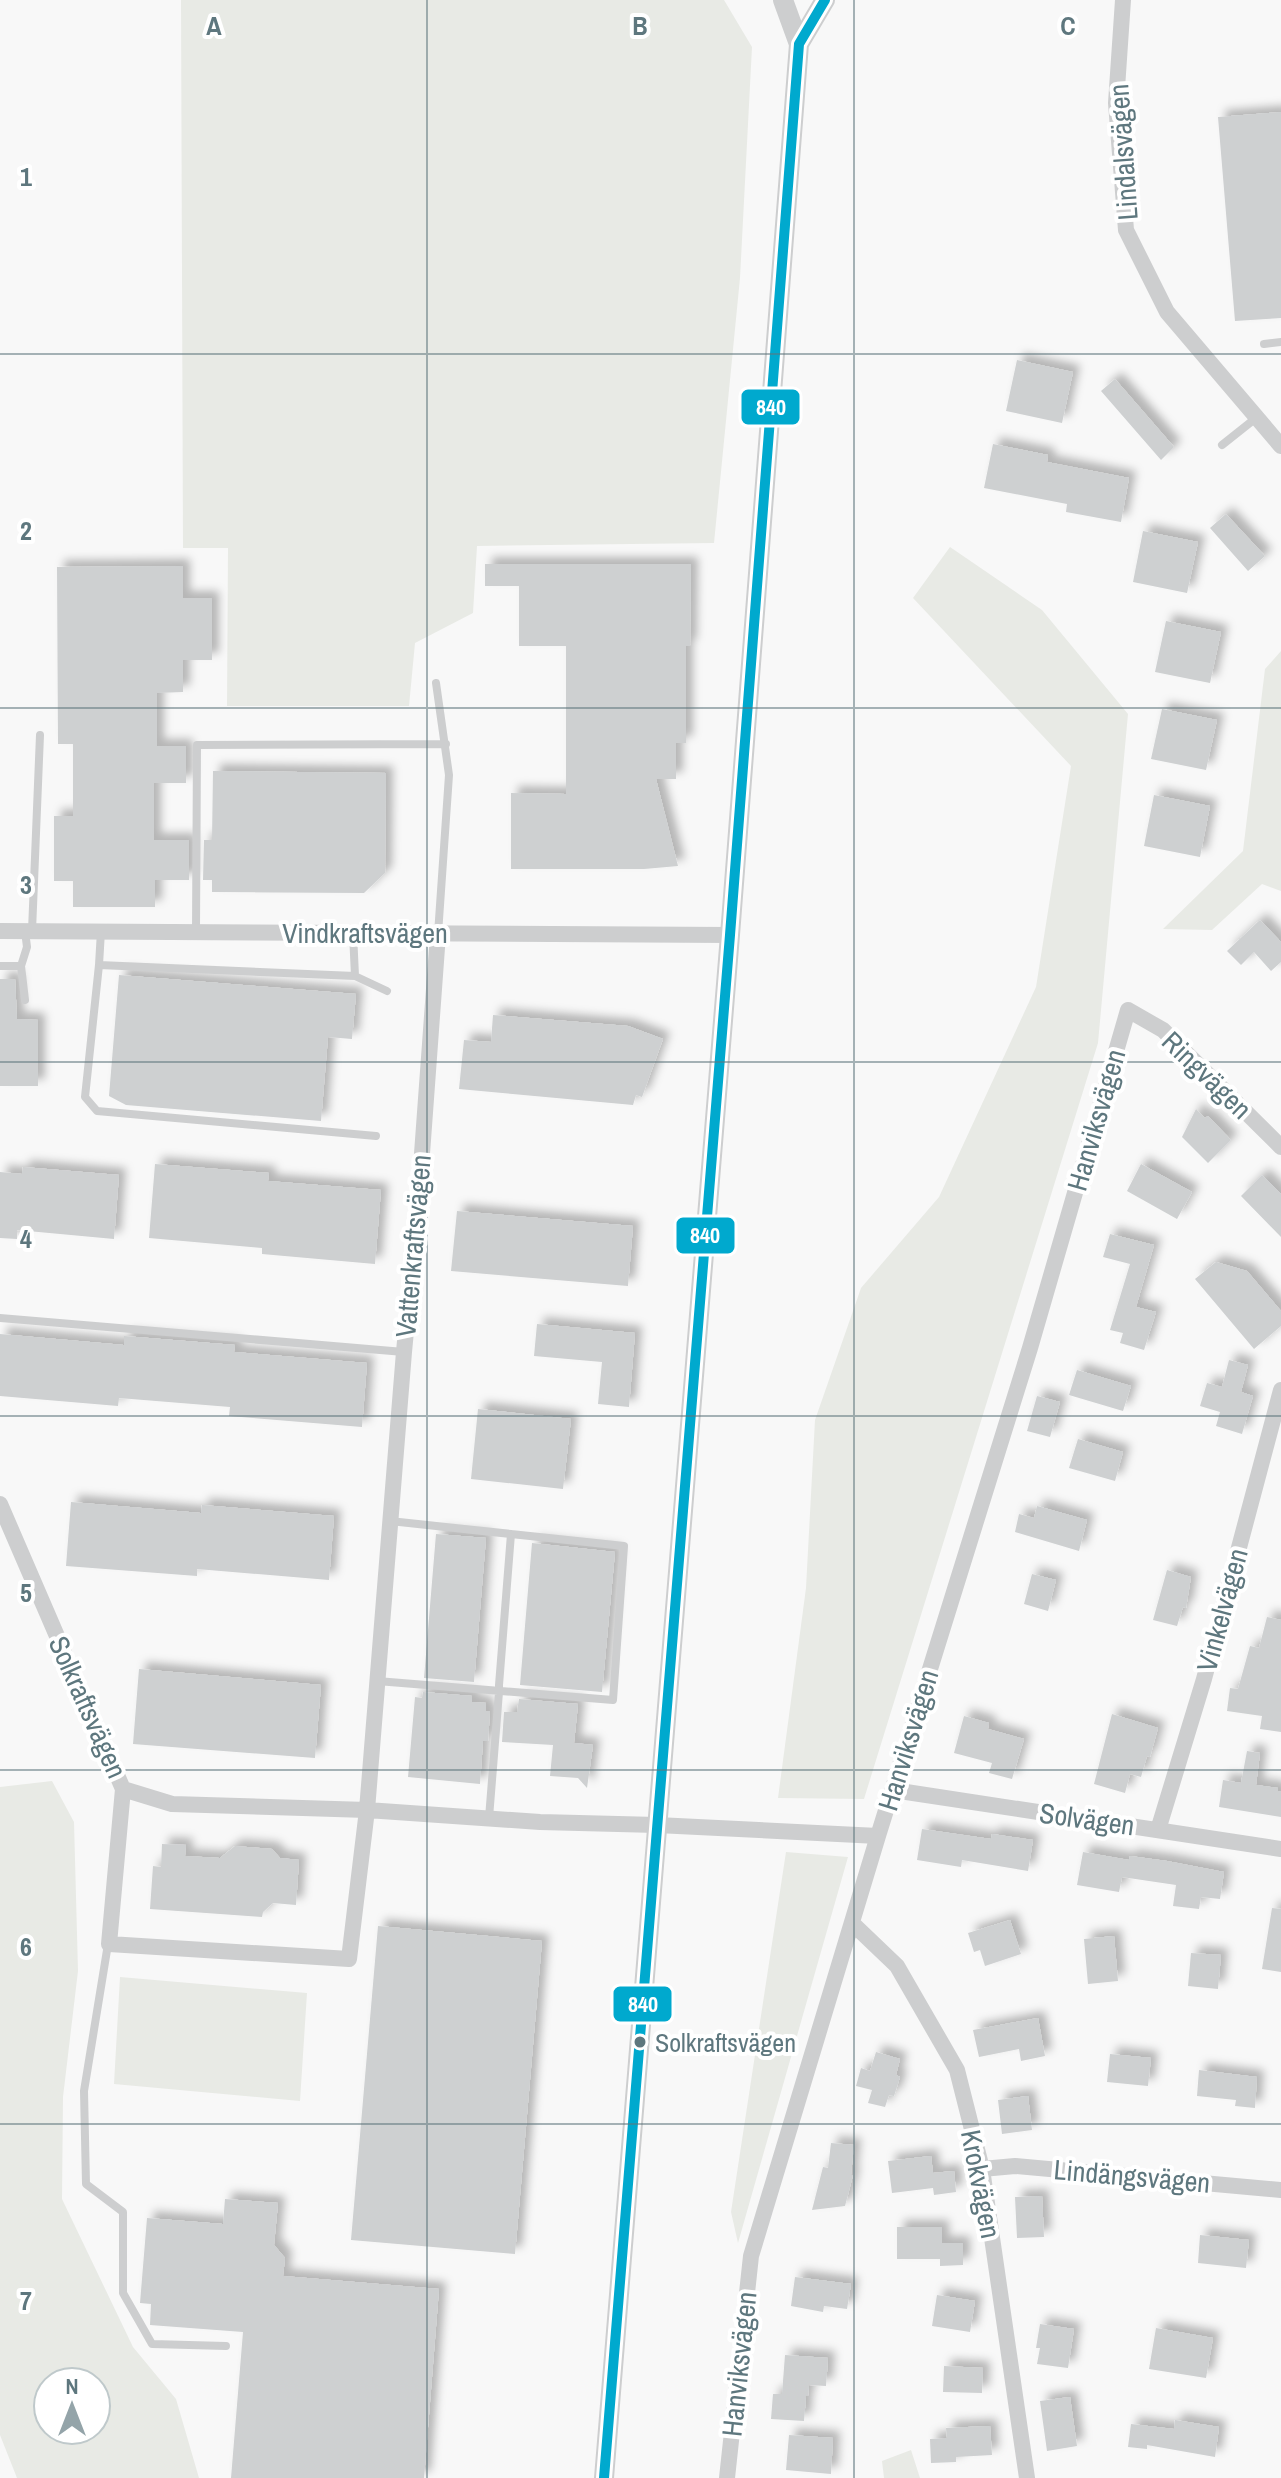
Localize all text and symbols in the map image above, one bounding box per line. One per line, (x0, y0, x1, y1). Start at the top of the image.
text: A (206, 8, 222, 43)
text: B (632, 8, 648, 43)
text: C (1060, 8, 1076, 43)
street label: Lindalsvägen (1099, 83, 1147, 221)
text: 1 (20, 159, 32, 194)
line badge: 840 (740, 388, 801, 426)
text: 840 (756, 392, 786, 422)
text: 2 (20, 513, 32, 548)
text: 3 (20, 867, 32, 902)
street label: Vindkraftsvägen (282, 914, 448, 952)
street label: Ringvägen (1154, 1023, 1260, 1127)
street label: Hanviksvägen (1058, 1045, 1134, 1195)
street label: Vattenkraftsvägen (386, 1153, 440, 1339)
line badge: 840 (675, 1216, 736, 1255)
text: 840 (690, 1220, 720, 1250)
text: 4 (20, 1221, 32, 1256)
street label: Vinkelvägen (1187, 1544, 1257, 1676)
text: 5 (20, 1575, 32, 1610)
street label: Solkraftsvägen (40, 1630, 136, 1784)
street label: Hanviksvägen (869, 1665, 947, 1815)
street label: Solvägen (1037, 1794, 1137, 1844)
text: 6 (20, 1929, 32, 1964)
line badge: 840 (612, 1985, 673, 2023)
text: 840 (628, 1989, 658, 2019)
place label: Solkraftsvägen (655, 2025, 796, 2060)
marker: Solkraftsvägen (632, 2034, 648, 2050)
street label: Krokvägen (952, 2127, 1010, 2241)
street label: Lindängsvägen (1052, 2150, 1212, 2202)
text: 7 (20, 2283, 32, 2318)
street label: Hanviksvägen (712, 2290, 766, 2438)
north arrow (32, 2366, 112, 2446)
text: N (65, 2371, 79, 2401)

